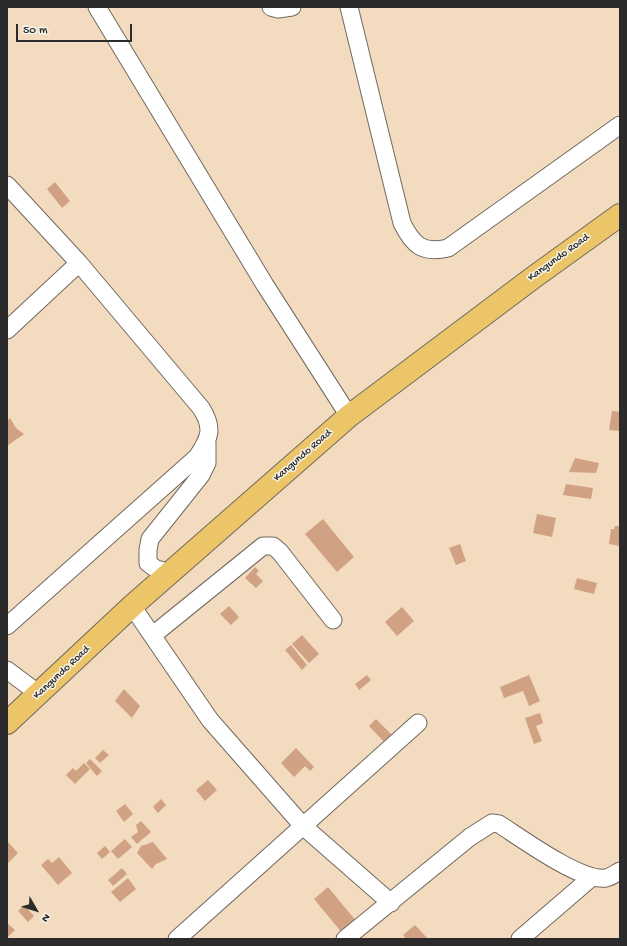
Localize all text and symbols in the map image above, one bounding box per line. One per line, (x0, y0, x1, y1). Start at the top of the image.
scale bar (18, 16, 134, 42)
text: 50 m (23, 24, 48, 38)
street label: Kangundo Road (526, 231, 592, 285)
street label: Kangundo Road (271, 427, 335, 485)
street label: Kangundo Road (31, 643, 93, 703)
north arrow (16, 890, 56, 930)
text: N (38, 911, 52, 924)

